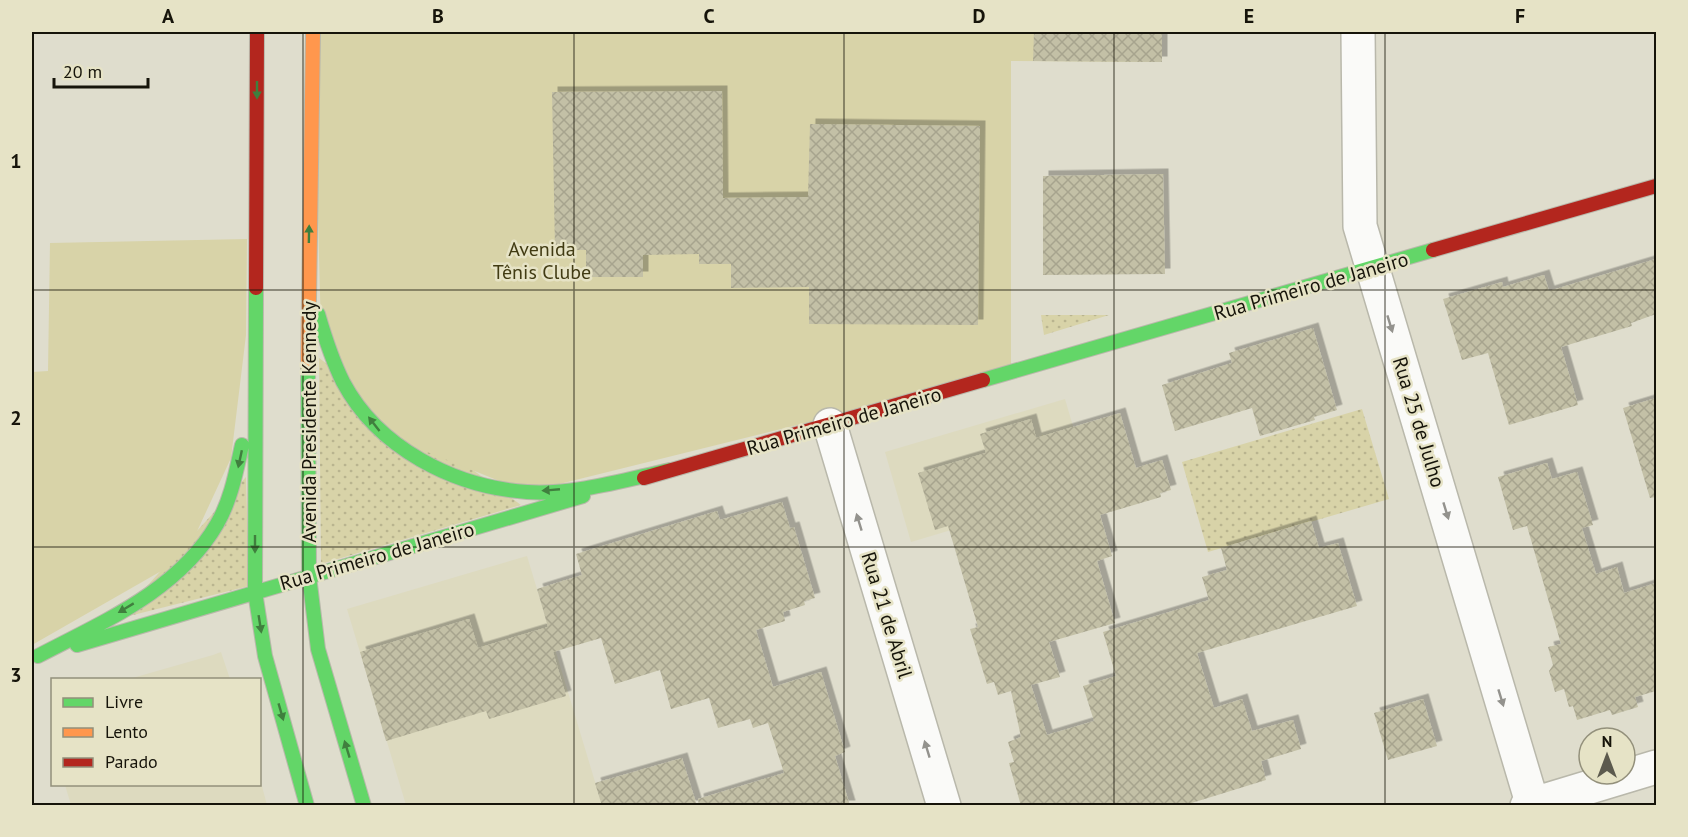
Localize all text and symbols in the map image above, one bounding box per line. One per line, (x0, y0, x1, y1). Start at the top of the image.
text: A (162, 3, 175, 29)
text: B (432, 3, 444, 29)
text: C (703, 3, 715, 29)
text: D (973, 3, 986, 29)
text: E (1244, 3, 1254, 29)
text: F (1515, 3, 1525, 29)
scale bar (54, 51, 148, 89)
text: 20 m (63, 60, 102, 83)
one-way arrow (252, 80, 262, 99)
text: 1 (10, 148, 22, 174)
one-way arrow (304, 224, 313, 243)
park label: Avenida Tênis Clube (493, 236, 591, 285)
street label: Rua Primeiro de Janeiro (1211, 246, 1411, 326)
street label: Avenida Presidente Kennedy (296, 301, 322, 543)
one-way arrow (1386, 315, 1395, 333)
street label: Rua 25 de Julho (1387, 354, 1451, 490)
street label: Rua Primeiro de Janeiro (744, 381, 944, 461)
text: 2 (10, 405, 22, 431)
one-way arrow (368, 417, 380, 432)
one-way arrow (234, 450, 244, 469)
one-way arrow (541, 485, 560, 495)
one-way arrow (1442, 502, 1451, 520)
one-way arrow (854, 513, 863, 531)
street label: Rua Primeiro de Janeiro (277, 516, 477, 596)
one-way arrow (250, 535, 260, 554)
street label: Rua 21 de Abril (855, 549, 919, 682)
one-way arrow (117, 603, 134, 613)
one-way arrow (256, 614, 265, 633)
text: 3 (10, 662, 22, 688)
legend (51, 678, 261, 786)
one-way arrow (1497, 689, 1506, 707)
text: Livre (105, 690, 143, 713)
one-way arrow (277, 703, 286, 721)
text: Lento (105, 720, 148, 743)
north arrow (1577, 726, 1637, 786)
text: N (1602, 731, 1612, 751)
one-way arrow (342, 740, 351, 758)
one-way arrow (922, 740, 931, 758)
text: Parado (105, 750, 158, 773)

